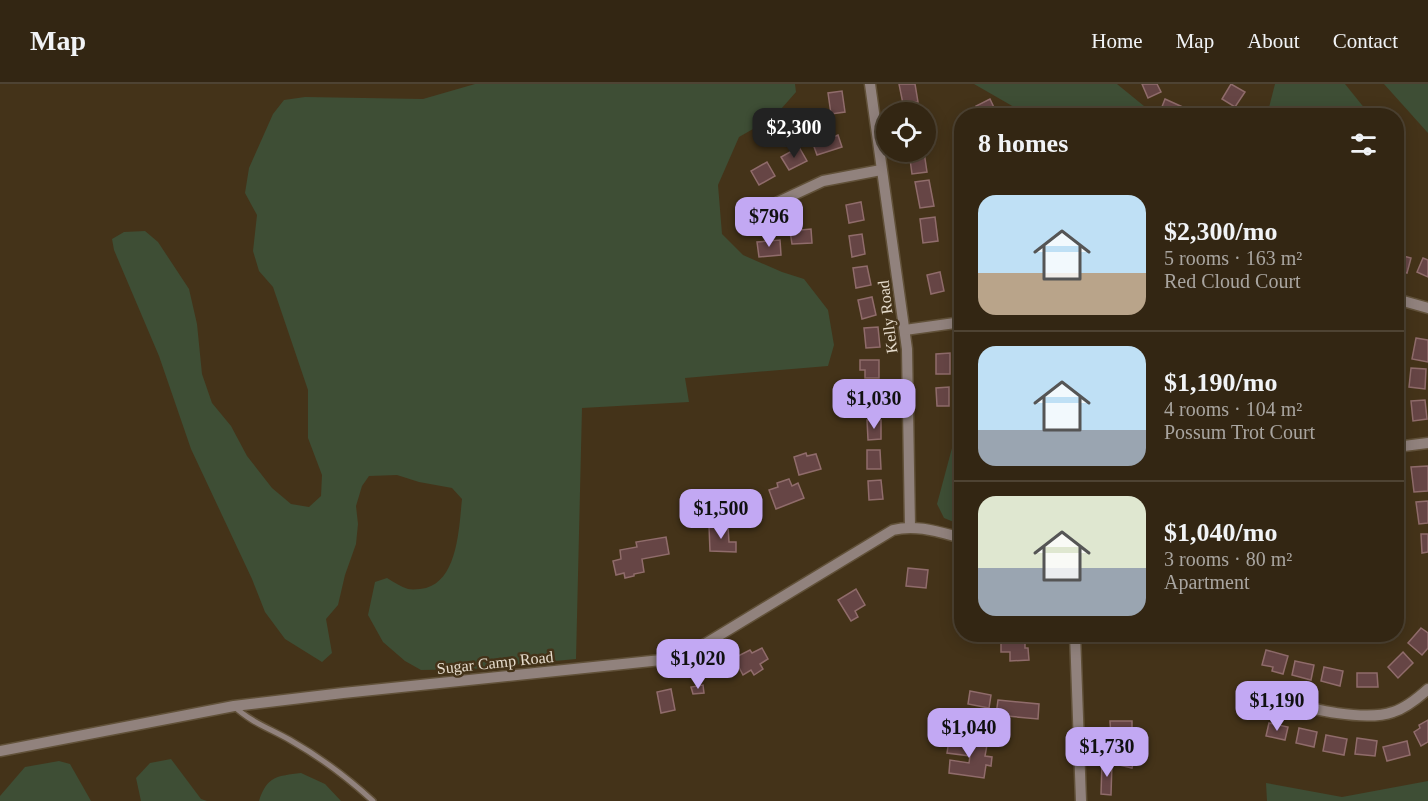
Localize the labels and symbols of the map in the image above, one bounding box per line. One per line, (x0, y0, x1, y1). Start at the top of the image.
pin: $2,300 (745, 108, 843, 159)
pin: $796 (733, 197, 805, 248)
street label: Kelly Road (875, 279, 901, 354)
pin: $1,030 (825, 379, 923, 430)
pin: $1,500 (672, 489, 770, 540)
pin: $1,020 (649, 639, 747, 690)
street label: Sugar Camp Road (436, 648, 554, 678)
pin: $1,190 (1228, 681, 1326, 732)
pin: $1,040 (920, 708, 1018, 759)
pin: $1,730 (1058, 727, 1156, 778)

